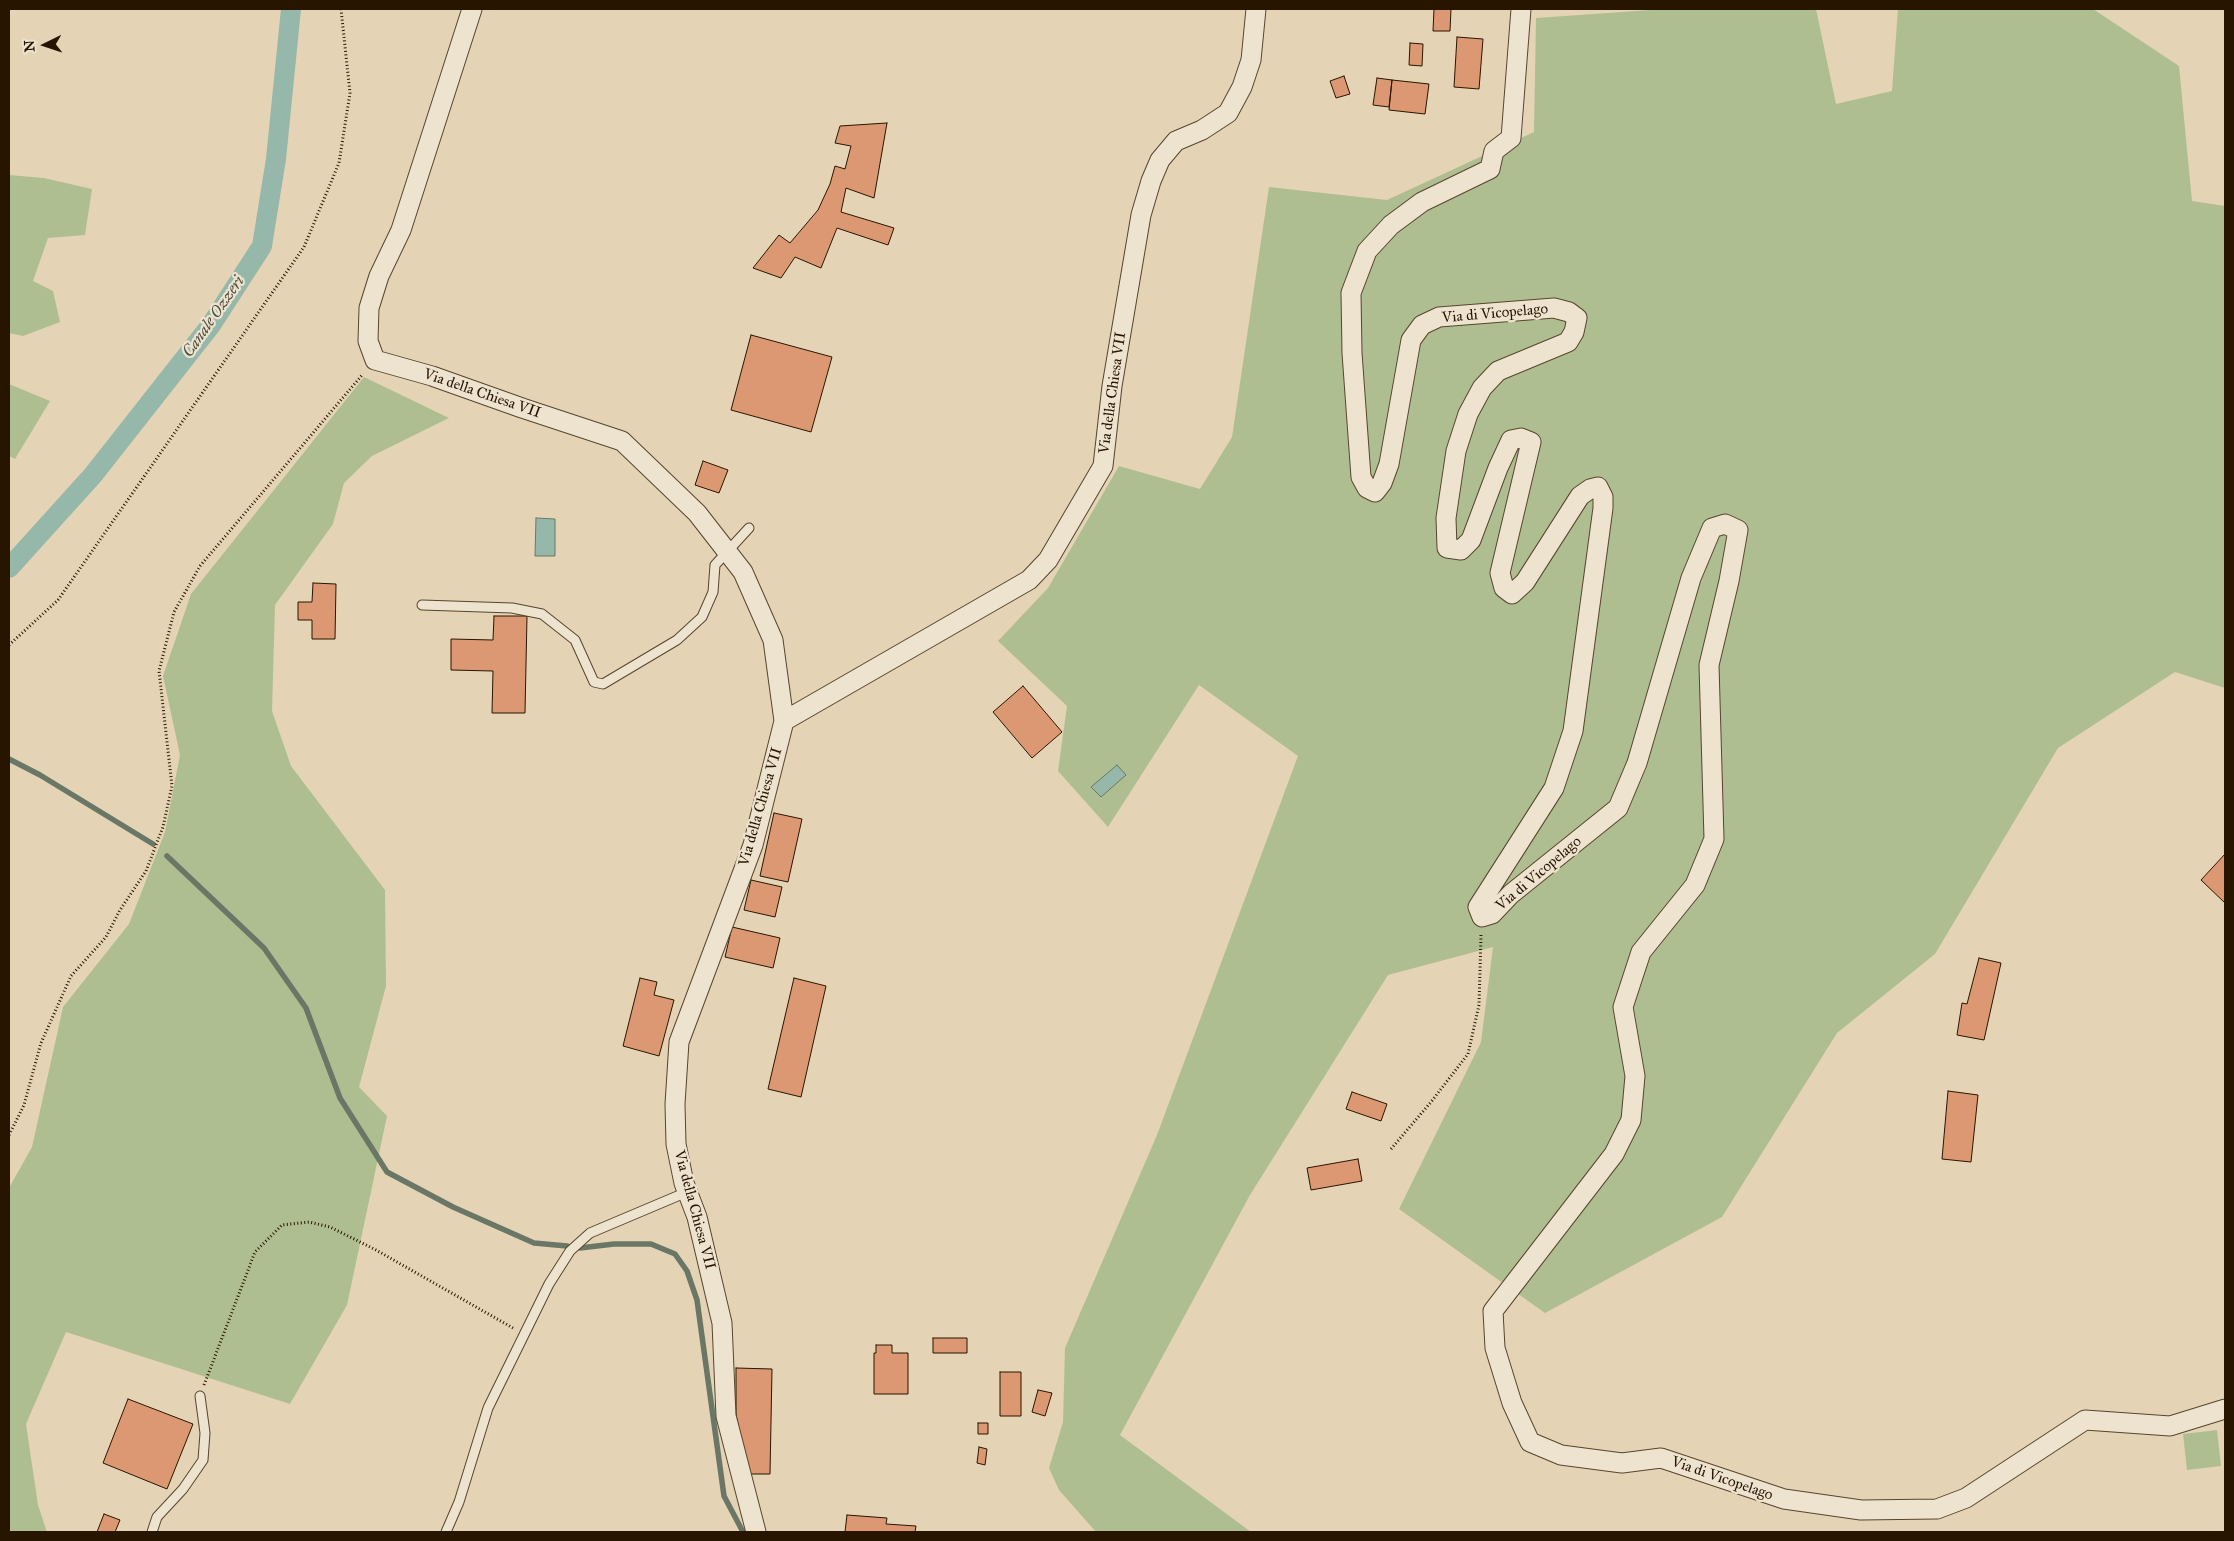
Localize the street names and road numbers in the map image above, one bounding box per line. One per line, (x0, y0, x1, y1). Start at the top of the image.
street label: Via di Vicopelago (1441, 300, 1549, 328)
street label: Via della Chiesa VII (1096, 331, 1130, 455)
street label: Via della Chiesa VII (421, 366, 543, 422)
street label: Via della Chiesa VII (735, 746, 787, 868)
street label: Via di Vicopelago (1492, 833, 1586, 915)
street label: Via della Chiesa VII (669, 1148, 719, 1272)
street label: Via di Vicopelago (1669, 1453, 1775, 1505)

